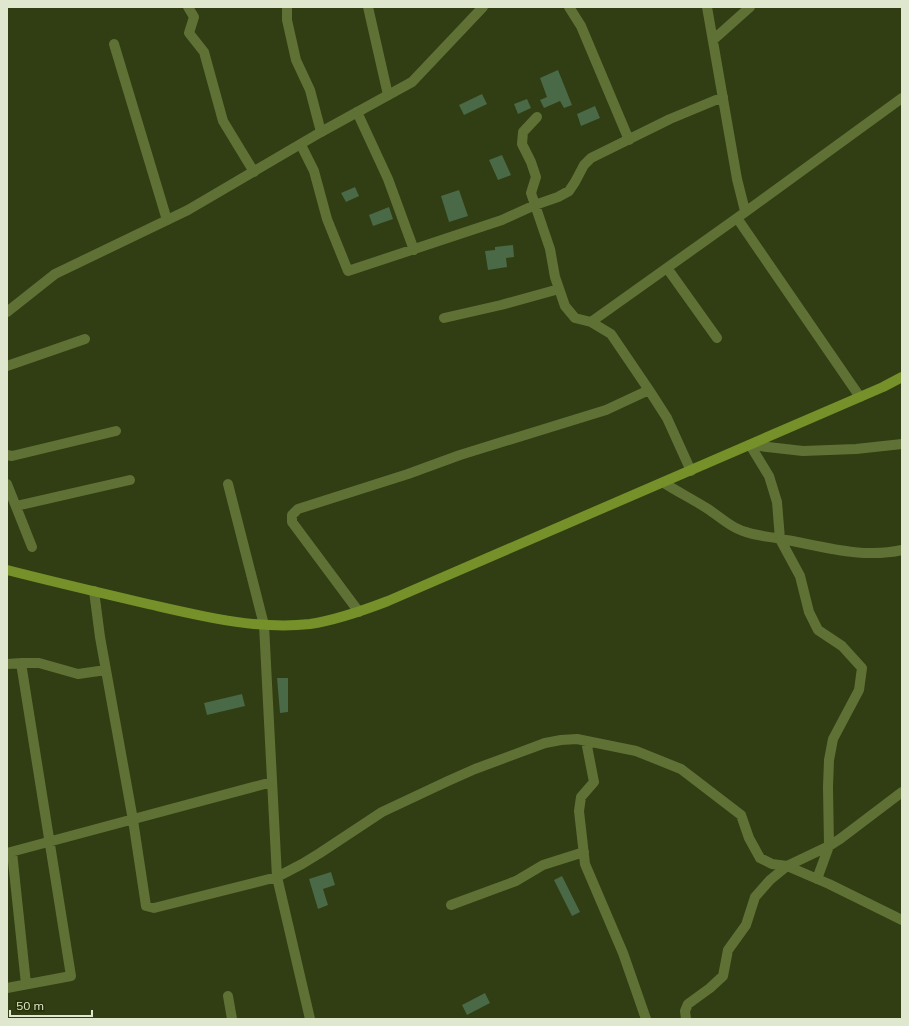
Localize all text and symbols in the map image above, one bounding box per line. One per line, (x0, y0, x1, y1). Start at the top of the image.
scale bar (10, 992, 92, 1018)
text: 50 m (16, 998, 44, 1013)

